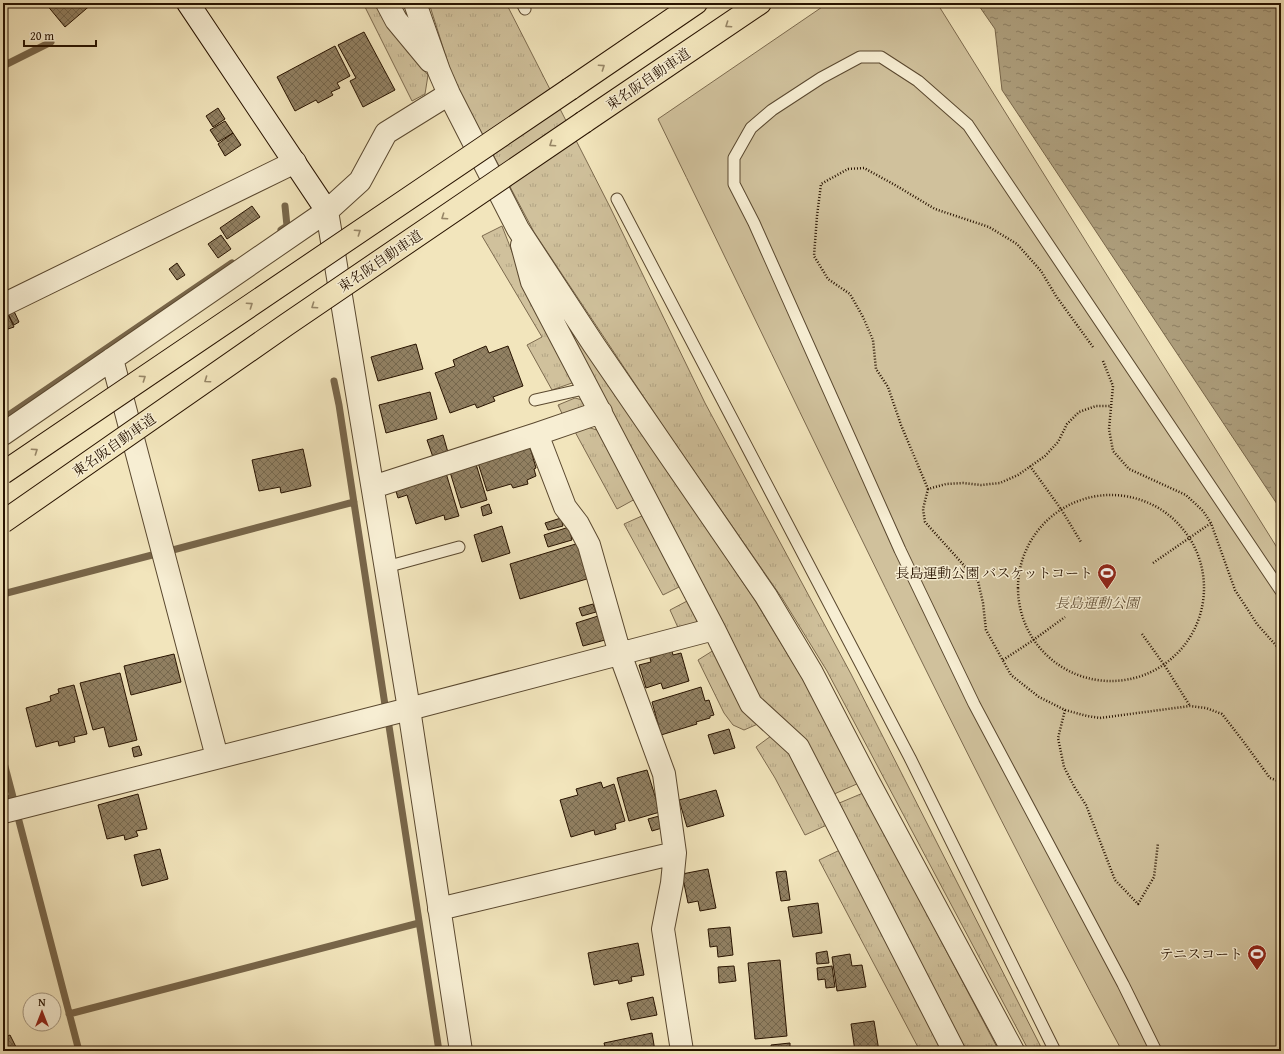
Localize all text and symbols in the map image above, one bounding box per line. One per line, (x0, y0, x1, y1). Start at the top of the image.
one-way arrow (725, 20, 732, 28)
scale bar (24, 22, 96, 48)
text: 20 m (30, 27, 54, 44)
street label: 東名阪自動車道 (602, 43, 694, 115)
one-way arrow (598, 64, 605, 72)
one-way arrow (549, 139, 556, 147)
one-way arrow (442, 212, 449, 219)
street label: 東名阪自動車道 (334, 225, 426, 297)
one-way arrow (354, 229, 361, 237)
one-way arrow (311, 301, 318, 308)
one-way arrow (246, 302, 253, 310)
one-way arrow (139, 375, 146, 383)
one-way arrow (204, 375, 211, 382)
street label: 東名阪自動車道 (68, 409, 160, 481)
one-way arrow (31, 448, 38, 456)
sports icon: 長島運動公園 バスケットコート (1096, 562, 1118, 590)
place label: 長島運動公園 バスケットコート (895, 563, 1093, 583)
park label: 長島運動公園 (1055, 593, 1141, 613)
sports icon: テニスコート (1246, 943, 1268, 971)
place label: テニスコート (1160, 944, 1243, 964)
north arrow (22, 992, 62, 1032)
text: N (38, 994, 46, 1010)

